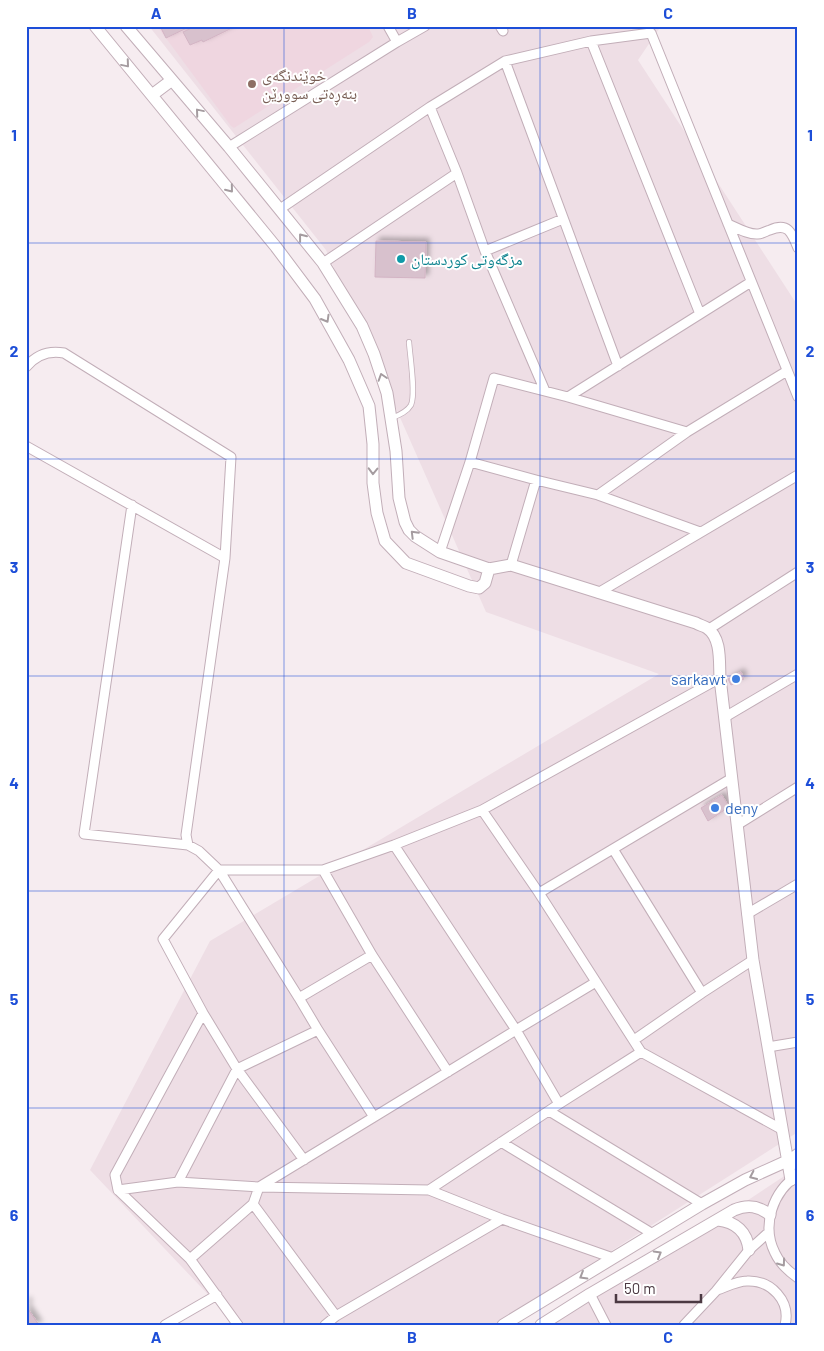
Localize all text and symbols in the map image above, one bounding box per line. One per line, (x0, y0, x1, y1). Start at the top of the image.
text: A (151, 3, 162, 22)
text: B (407, 3, 417, 22)
text: C (663, 3, 673, 22)
one-way arrow (120, 58, 129, 67)
place label: خوێندنگەی بنەڕەتی سوورێن (262, 65, 357, 106)
marker: خوێندنگەی بنەڕەتی سوورێن (246, 78, 258, 90)
one-way arrow (195, 108, 204, 117)
text: 1 (11, 125, 17, 144)
text: 1 (807, 125, 813, 144)
one-way arrow (224, 183, 232, 192)
one-way arrow (299, 233, 308, 243)
place label: مزگەوتی کوردستان (411, 249, 522, 270)
marker: مزگەوتی کوردستان (395, 253, 407, 265)
one-way arrow (320, 314, 330, 323)
text: 2 (10, 341, 19, 360)
text: 2 (806, 341, 815, 360)
one-way arrow (377, 374, 387, 382)
one-way arrow (368, 468, 378, 476)
one-way arrow (411, 531, 420, 540)
text: 3 (10, 557, 18, 576)
text: 3 (806, 557, 814, 576)
place label: sarkawt (671, 669, 726, 688)
marker: sarkawt (730, 673, 742, 685)
text: 4 (9, 773, 19, 792)
text: 4 (805, 773, 815, 792)
place label: deny (725, 798, 759, 817)
marker: deny (709, 802, 721, 814)
text: 5 (10, 989, 19, 1008)
text: 5 (806, 989, 815, 1008)
one-way arrow (749, 1170, 758, 1181)
text: 6 (10, 1205, 19, 1224)
text: 6 (806, 1205, 815, 1224)
one-way arrow (653, 1251, 662, 1261)
one-way arrow (776, 1257, 785, 1266)
one-way arrow (579, 1270, 588, 1280)
scale bar (616, 1271, 702, 1303)
text: 50 m (624, 1279, 656, 1297)
text: A (151, 1327, 162, 1346)
text: B (407, 1327, 417, 1346)
text: C (663, 1327, 673, 1346)

